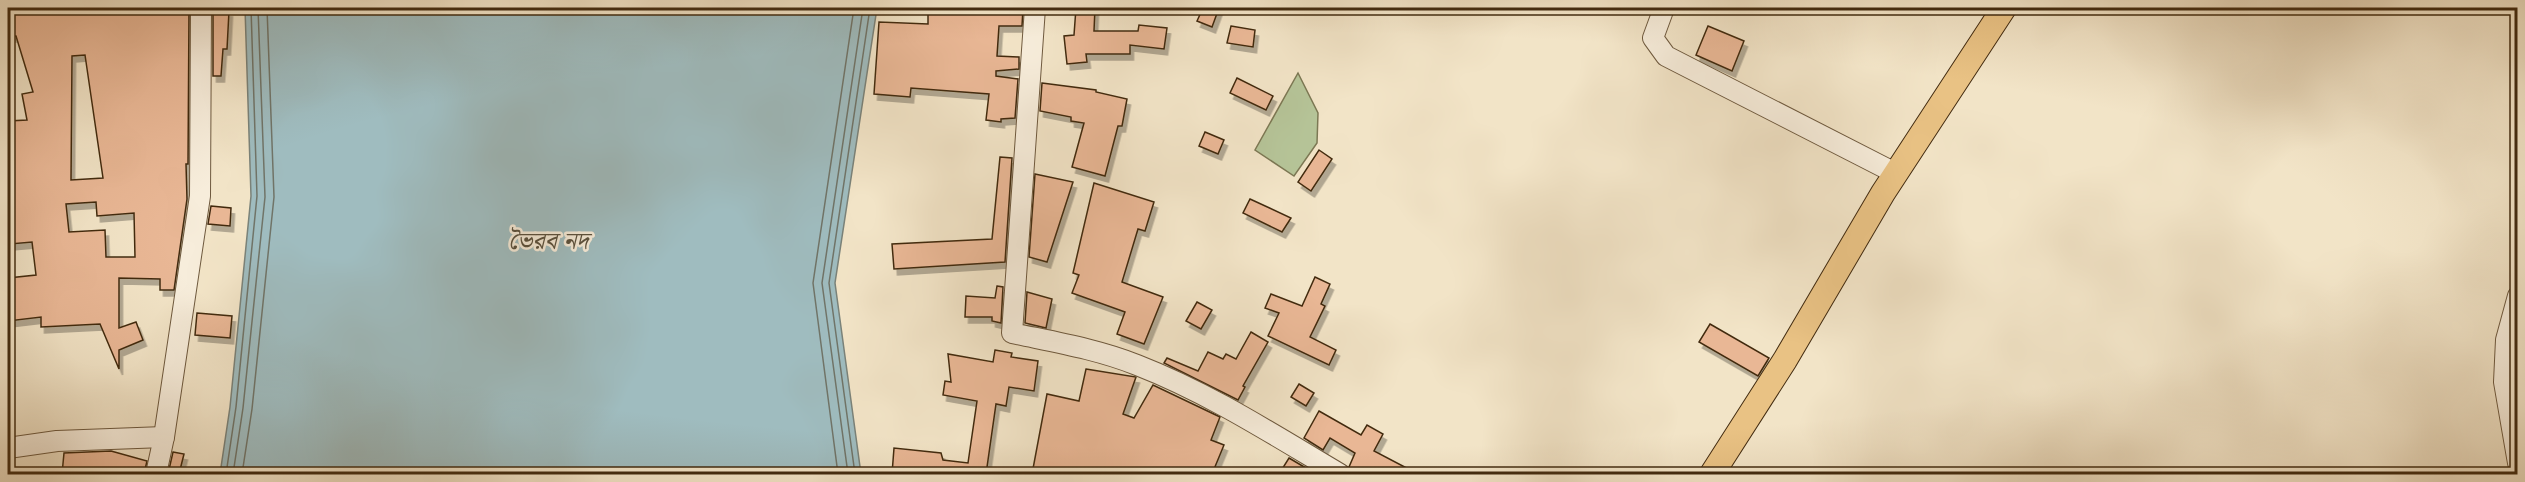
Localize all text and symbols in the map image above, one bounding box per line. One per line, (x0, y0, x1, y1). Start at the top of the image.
water label: ভৈরব নদ (508, 225, 593, 258)

